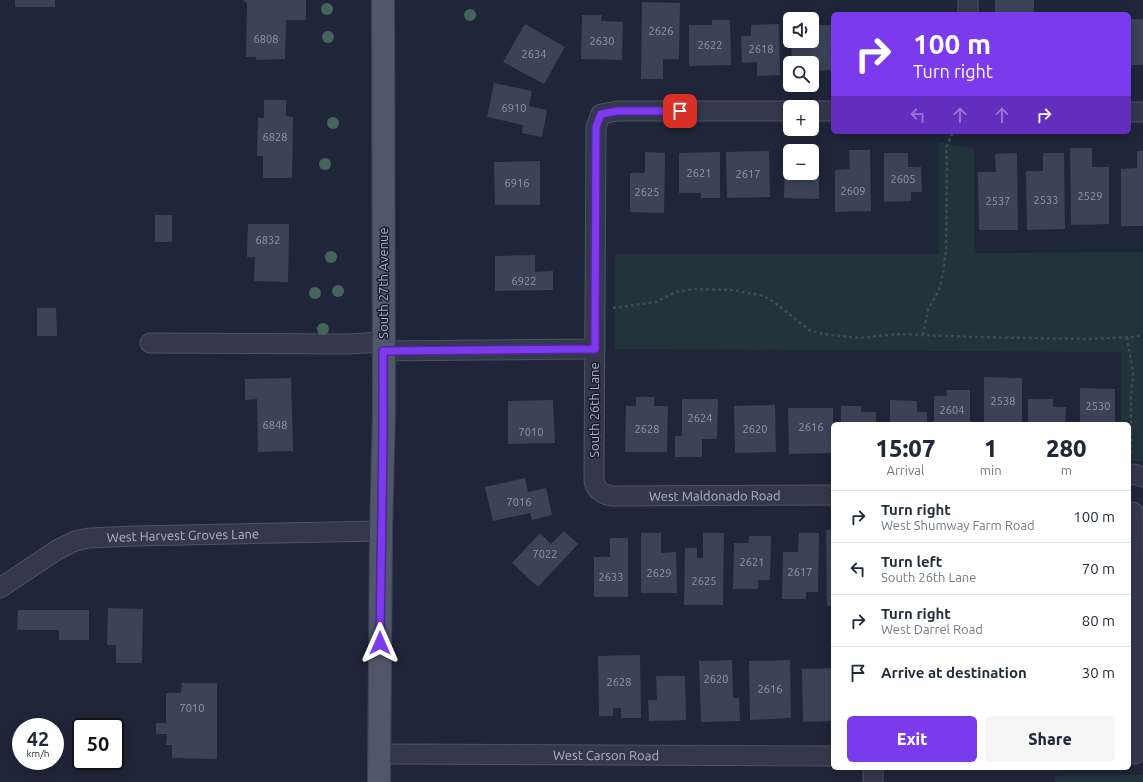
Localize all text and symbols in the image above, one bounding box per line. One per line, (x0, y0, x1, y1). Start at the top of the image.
map controls (783, 12, 819, 180)
button: sound (783, 12, 819, 48)
house number: 2626 (649, 25, 673, 37)
icon: right (847, 28, 899, 80)
text: 100 m (913, 28, 991, 59)
house number: 6808 (254, 33, 278, 45)
house number: 2630 (590, 35, 614, 47)
house number: 2622 (698, 39, 722, 51)
house number: 2618 (749, 43, 773, 55)
house number: 2634 (522, 48, 546, 60)
button: search (783, 56, 819, 92)
text: Turn right (913, 61, 993, 81)
pin (663, 94, 697, 128)
icon: arrive (669, 100, 691, 122)
button: + (783, 100, 819, 136)
house number: 6910 (502, 102, 526, 114)
icon: left (907, 104, 929, 126)
icon: ahead (949, 104, 971, 126)
icon: ahead (991, 104, 1013, 126)
icon: right (1033, 104, 1055, 126)
house number: 6828 (263, 131, 287, 143)
button: − (783, 144, 819, 180)
house number: 2621 (687, 167, 711, 179)
house number: 2617 (736, 168, 760, 180)
house number: 2605 (891, 173, 915, 185)
house number: 6916 (505, 177, 529, 189)
house number: 2609 (841, 185, 865, 197)
house number: 2625 (635, 186, 659, 198)
house number: 2529 (1078, 190, 1102, 202)
house number: 2533 (1034, 194, 1058, 206)
house number: 2537 (986, 195, 1010, 207)
street label: South 27th Avenue (376, 227, 390, 339)
house number: 6832 (256, 234, 280, 246)
house number: 6922 (512, 275, 536, 287)
street label: South 26th Lane (587, 362, 601, 458)
house number: 2538 (991, 395, 1015, 407)
house number: 2530 (1086, 400, 1110, 412)
house number: 2604 (940, 404, 964, 416)
house number: 2624 (688, 412, 712, 424)
house number: 6848 (263, 419, 287, 431)
house number: 2616 (799, 421, 823, 433)
house number: 2628 (635, 423, 659, 435)
house number: 2620 (743, 423, 767, 435)
house number: 7010 (519, 426, 543, 438)
text: 15:07 (875, 435, 935, 462)
text: 1 (984, 435, 997, 462)
text: 280 (1046, 435, 1087, 462)
text: Arrival (886, 463, 924, 477)
text: min (980, 463, 1002, 477)
text: m (1061, 463, 1072, 477)
street label: West Maldonado Road (649, 488, 781, 503)
house number: 7016 (507, 496, 531, 508)
text: Turn right (881, 501, 951, 518)
icon: right (847, 506, 869, 528)
text: 100 m (1073, 508, 1115, 525)
text: West Shumway Farm Road (881, 518, 1035, 532)
street label: West Harvest Groves Lane (107, 526, 259, 544)
house number: 7022 (533, 548, 557, 560)
text: Turn left (881, 553, 942, 570)
house number: 2621 (740, 556, 764, 568)
icon: left (847, 558, 869, 580)
text: 70 m (1082, 560, 1115, 577)
house number: 2617 (788, 566, 812, 578)
house number: 2629 (647, 567, 671, 579)
text: South 26th Lane (881, 570, 976, 584)
house number: 2633 (599, 571, 623, 583)
house number: 2625 (692, 575, 716, 587)
text: Turn right (881, 605, 951, 622)
icon: right (847, 610, 869, 632)
text: 80 m (1082, 612, 1115, 629)
position arrow (359, 622, 401, 664)
text: West Darrel Road (881, 622, 983, 636)
icon: arrive (847, 662, 869, 684)
text: Arrive at destination (881, 664, 1027, 681)
text: 30 m (1082, 664, 1115, 681)
house number: 2620 (704, 673, 728, 685)
house number: 2628 (607, 676, 631, 688)
house number: 2616 (758, 683, 782, 695)
house number: 7010 (180, 702, 204, 714)
button: Exit (847, 716, 977, 762)
button: Share (985, 716, 1115, 762)
speed limit sign: 50 (72, 718, 124, 770)
text: 42 (27, 727, 49, 750)
text: km/h (26, 748, 50, 759)
street label: West Carson Road (553, 748, 659, 762)

